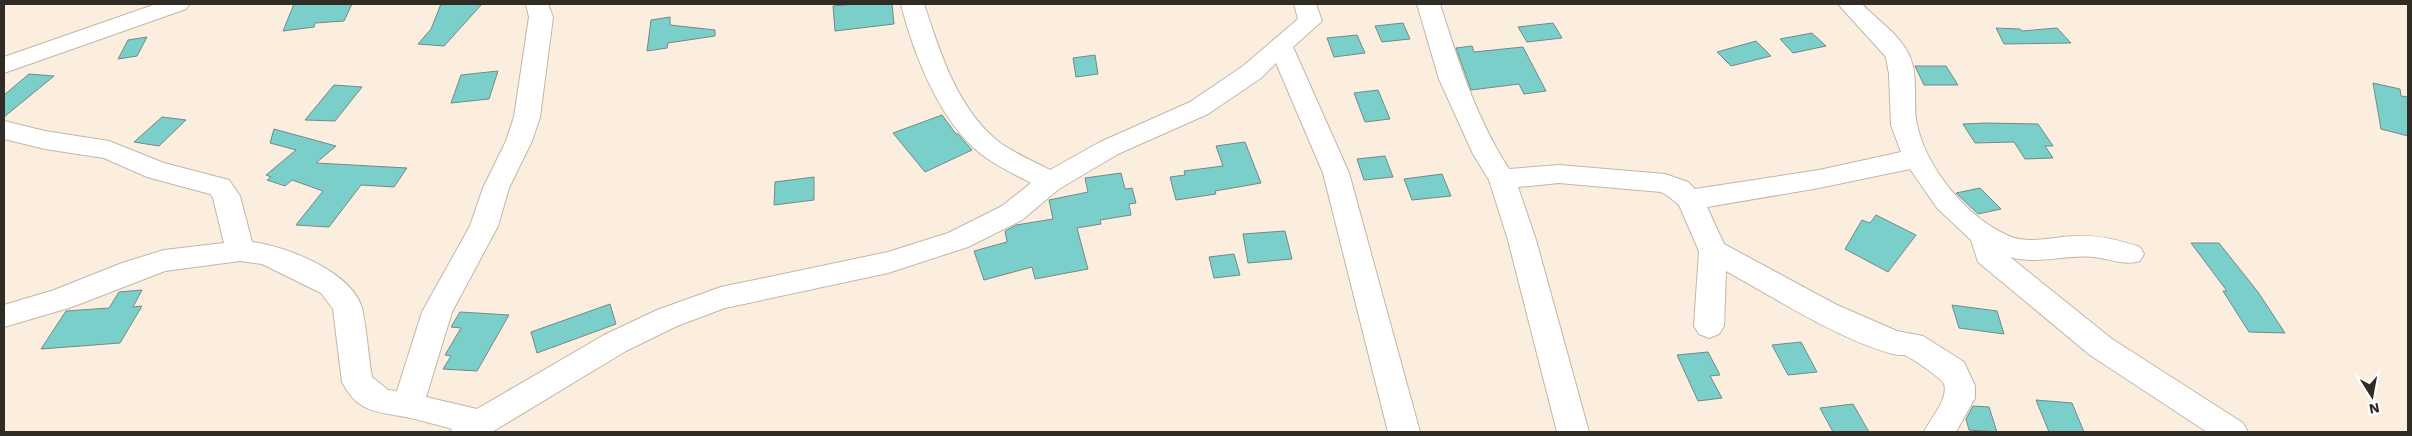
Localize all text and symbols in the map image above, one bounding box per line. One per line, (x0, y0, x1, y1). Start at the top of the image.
north arrow (2347, 371, 2397, 421)
text: N (2368, 400, 2381, 418)

